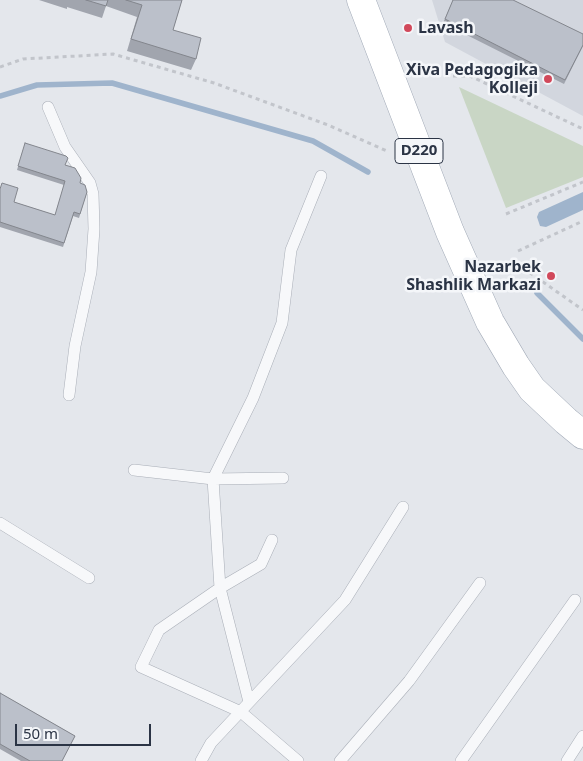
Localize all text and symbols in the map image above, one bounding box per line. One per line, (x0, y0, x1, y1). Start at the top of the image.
place label: Lavash (418, 18, 474, 38)
marker: Lavash (402, 22, 414, 34)
place label: Xiva Pedagogika Kolleji (406, 60, 538, 98)
marker: Xiva Pedagogika Kolleji (542, 73, 554, 85)
road number: D220 (395, 138, 443, 164)
place label: Nazarbek Shashlik Markazi (406, 257, 541, 295)
marker: Nazarbek Shashlik Markazi (545, 270, 557, 282)
scale bar (18, 714, 154, 746)
text: 50 m (23, 723, 58, 743)

